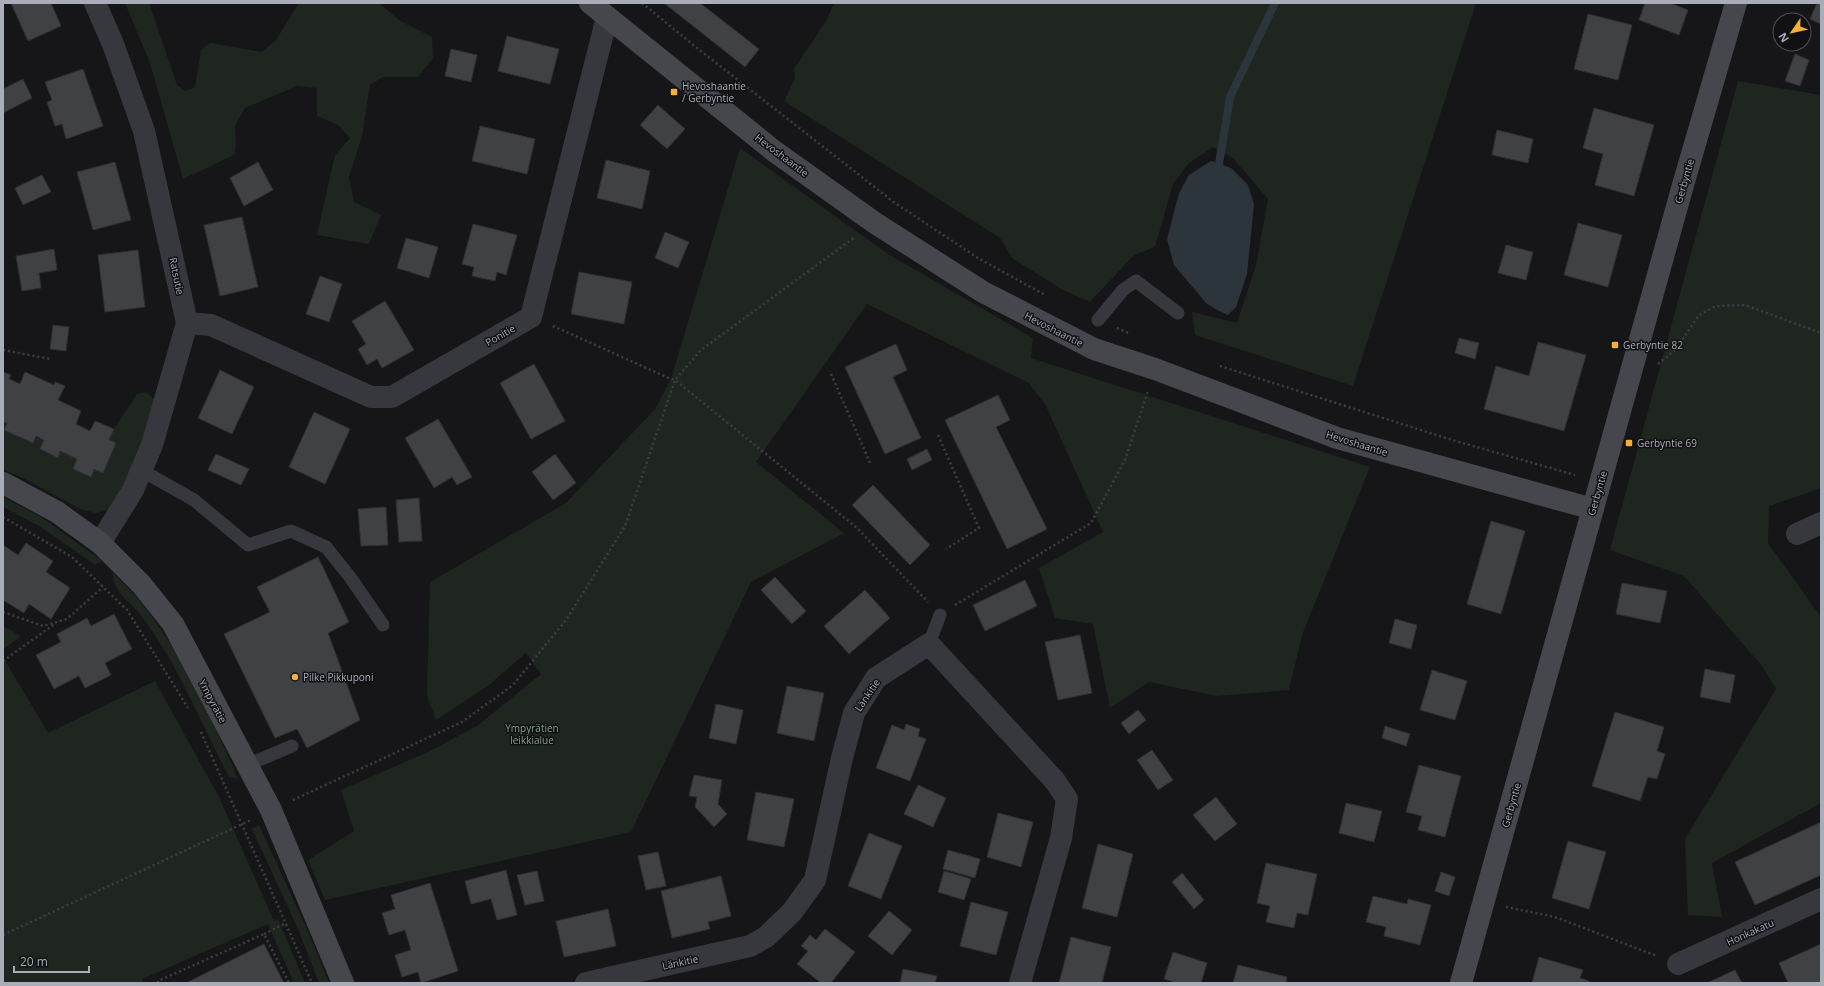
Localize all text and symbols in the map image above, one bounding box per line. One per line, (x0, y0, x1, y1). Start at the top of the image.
north arrow (1772, 12, 1812, 52)
text: N (1775, 30, 1792, 46)
place label: Hevoshaantie / Gerbyntie (682, 79, 746, 105)
marker: Hevoshaantie / Gerbyntie (669, 87, 679, 97)
street label: Hevoshaantie (752, 130, 812, 180)
street label: Gerbyntie (1671, 157, 1697, 205)
street label: Ratsutie (166, 256, 188, 296)
street label: Hevoshaantie (1022, 308, 1086, 350)
street label: Ponitie (482, 321, 518, 349)
place label: Gerbyntie 82 (1623, 338, 1683, 352)
marker: Gerbyntie 82 (1610, 340, 1620, 350)
street label: Hevoshaantie (1324, 427, 1390, 459)
place label: Gerbyntie 69 (1637, 436, 1697, 450)
marker: Gerbyntie 69 (1624, 438, 1634, 448)
street label: Gerbyntie (1584, 469, 1610, 517)
place label: Pilke Pikkuponi (303, 670, 374, 684)
marker: Pilke Pikkuponi (290, 672, 300, 682)
street label: Länkitie (851, 676, 883, 714)
street label: Ympyrätie (196, 677, 230, 726)
park label: Ympyrätien leikkialue (505, 721, 559, 747)
street label: Gerbyntie (1498, 781, 1524, 829)
street label: Honkakatu (1724, 915, 1776, 949)
scale bar (14, 948, 89, 974)
street label: Länkitie (661, 951, 700, 973)
text: 20 m (20, 953, 48, 970)

